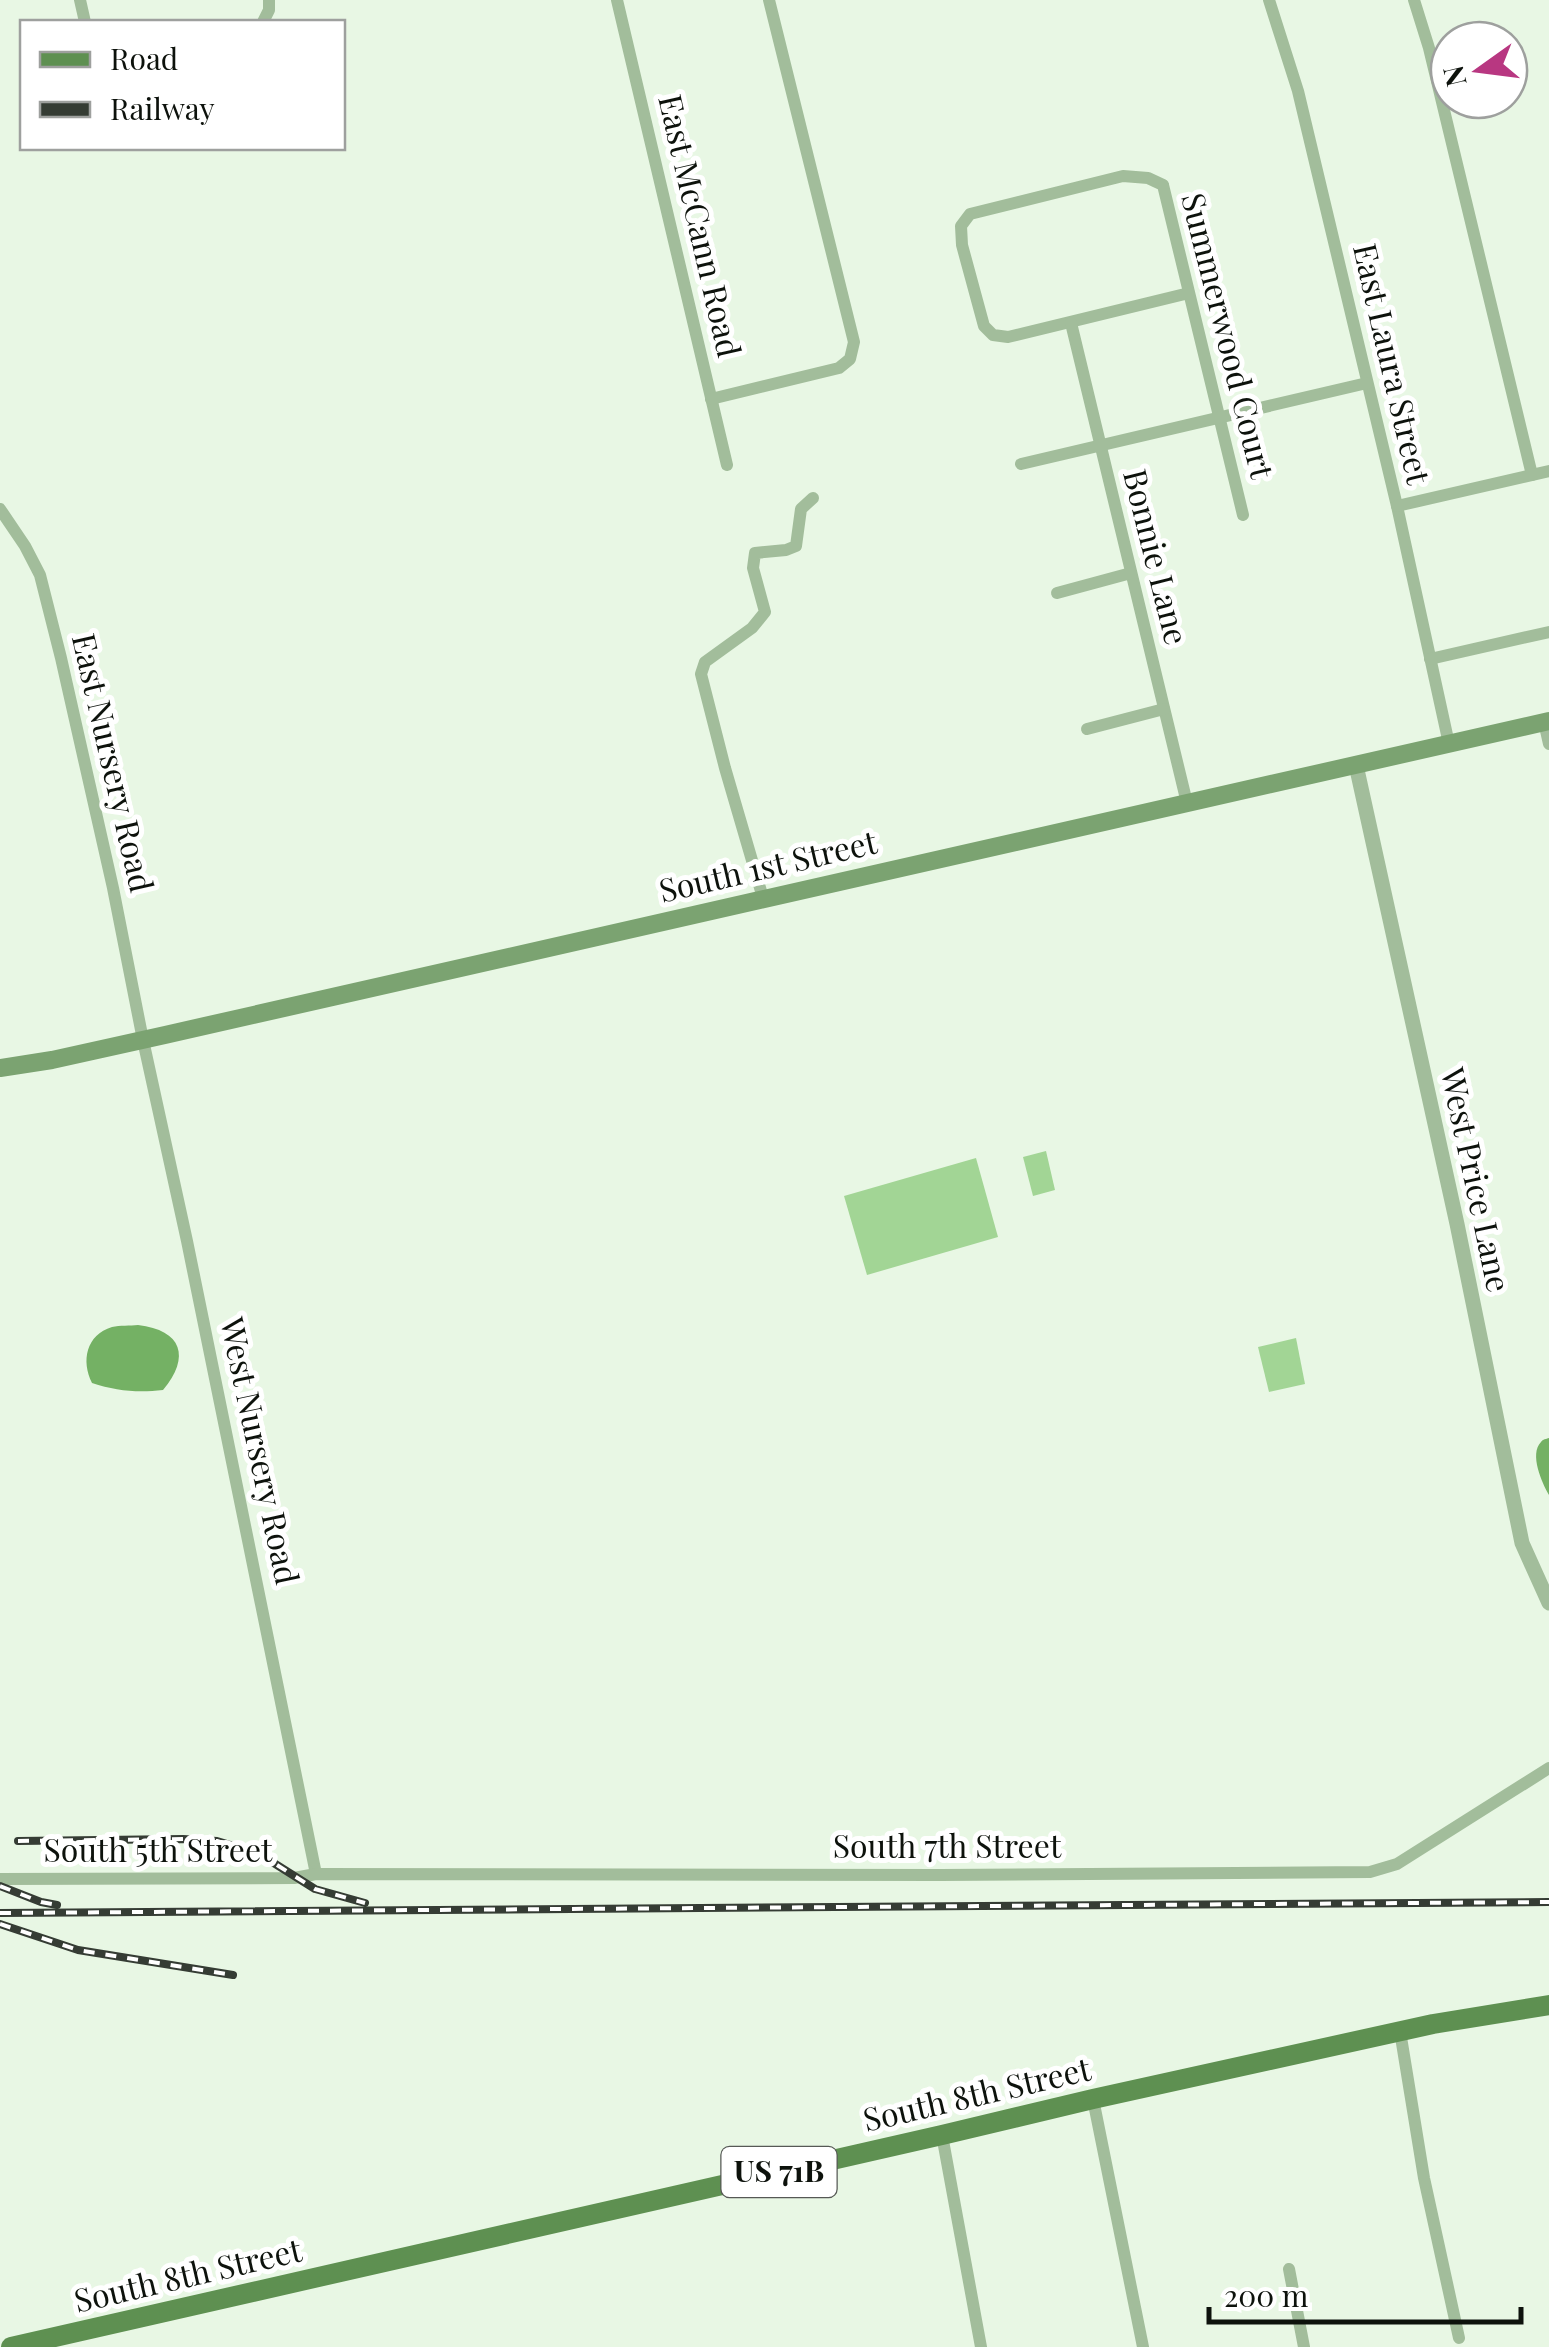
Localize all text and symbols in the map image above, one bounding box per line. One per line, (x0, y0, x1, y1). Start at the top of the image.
legend (20, 20, 345, 150)
north arrow (1429, 20, 1529, 120)
text: Road (110, 38, 178, 78)
text: N (1433, 62, 1474, 91)
text: Railway (110, 88, 215, 128)
street label: East McCann Road (650, 90, 753, 361)
street label: Summerwood Court (1173, 188, 1286, 483)
street label: East Laura Street (1345, 239, 1442, 489)
street label: Bonnie Lane (1115, 464, 1200, 649)
street label: East Nursery Road (64, 629, 165, 896)
street label: South 1st Street (654, 818, 881, 911)
street label: West Price Lane (1432, 1062, 1522, 1296)
street label: West Nursery Road (212, 1312, 311, 1588)
street label: South 7th Street (833, 1823, 1062, 1866)
street label: South 5th Street (44, 1827, 273, 1870)
street label: South 8th Street (858, 2045, 1095, 2140)
road number: US 71B (722, 2147, 836, 2197)
street label: South 8th Street (69, 2226, 306, 2321)
scale bar (1209, 2262, 1522, 2324)
text: 200 m (1224, 2275, 1309, 2315)

